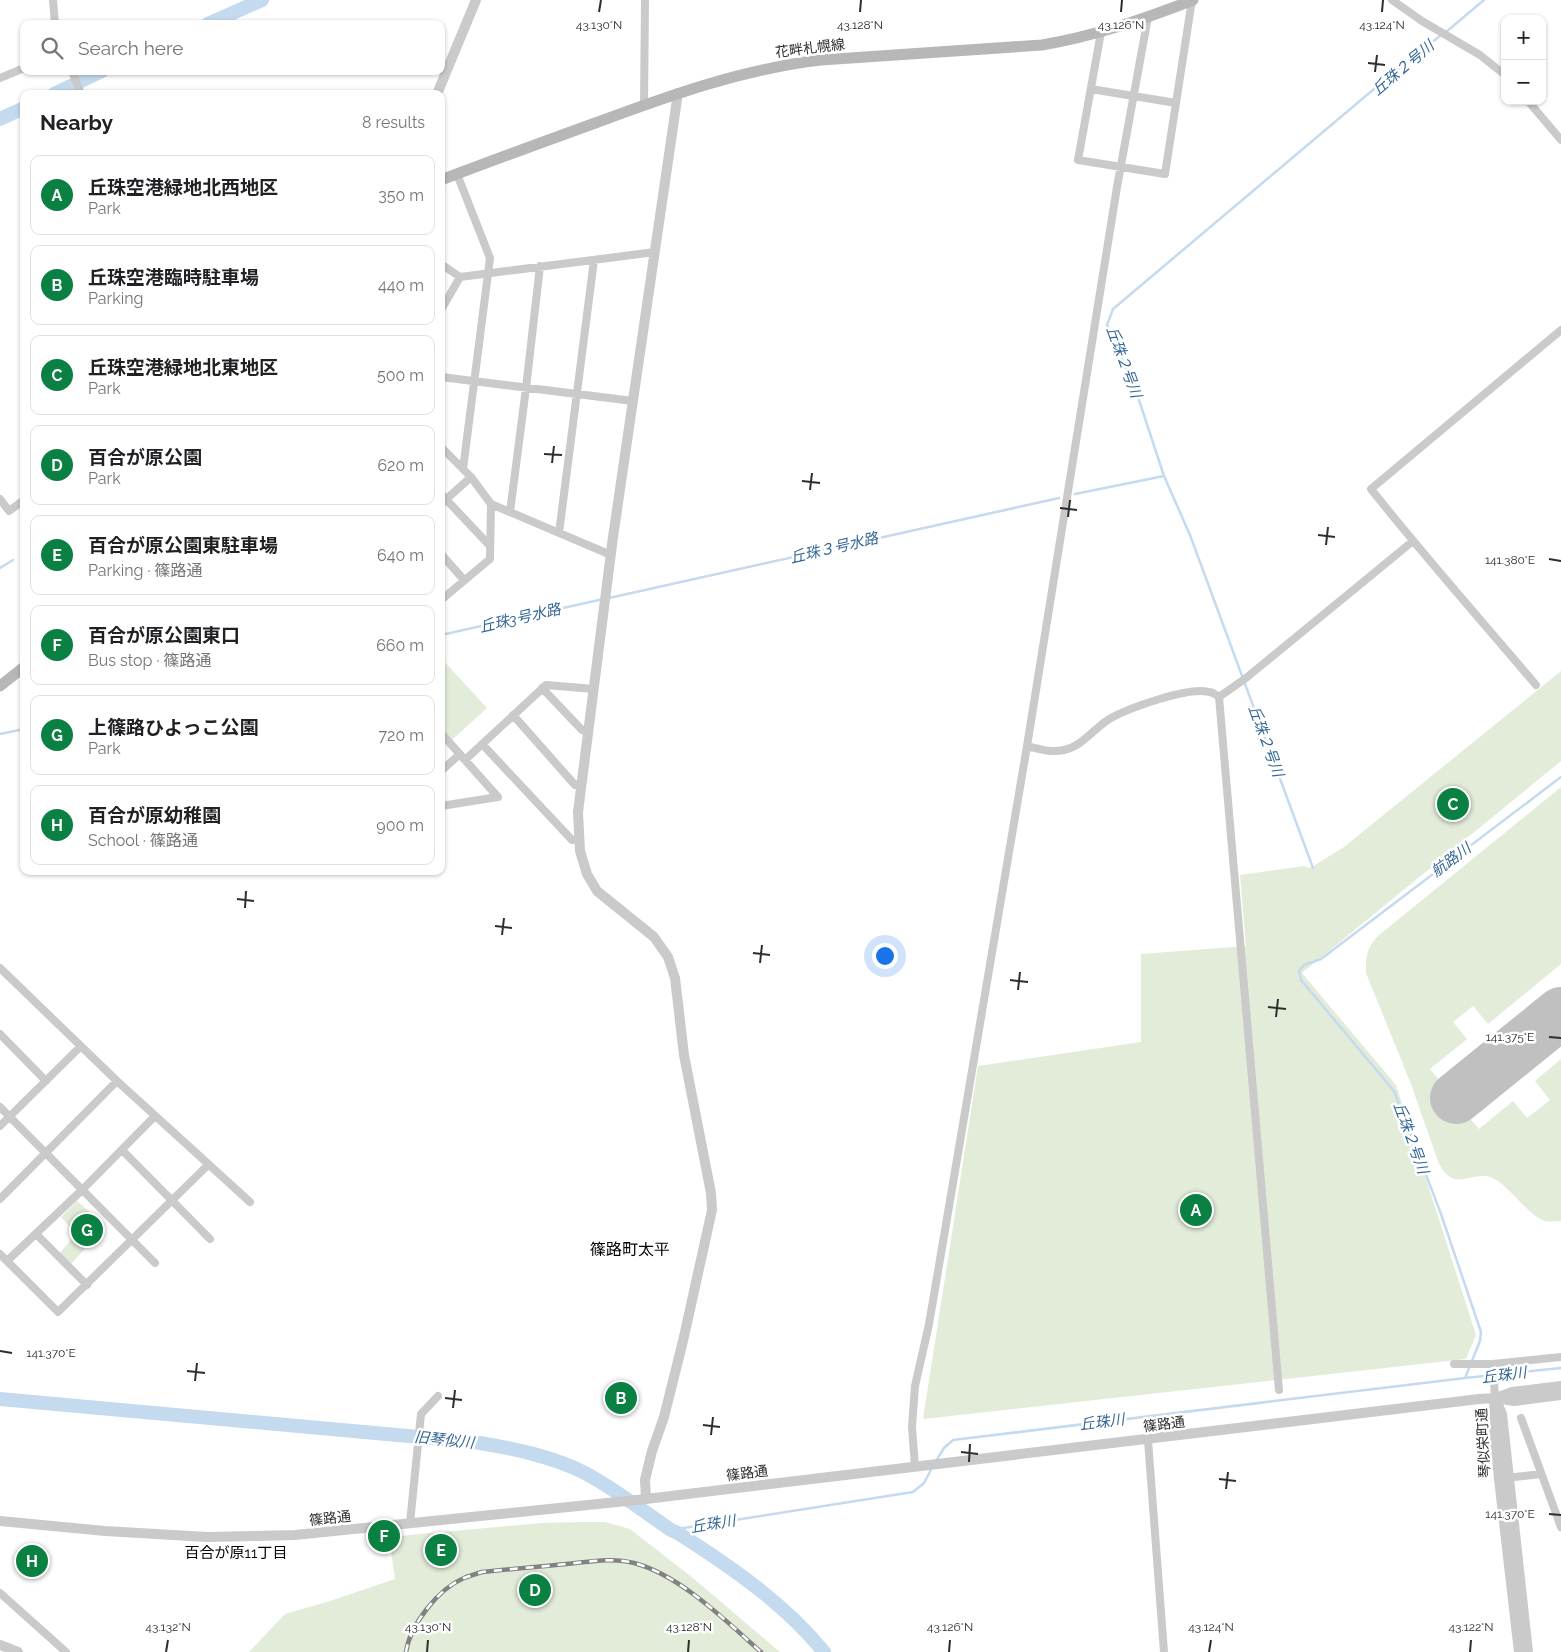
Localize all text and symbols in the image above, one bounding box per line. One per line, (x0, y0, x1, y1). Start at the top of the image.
map controls (1501, 15, 1546, 105)
button: + (1501, 15, 1546, 60)
text: 43.130°N (576, 18, 622, 32)
text: 43.128°N (837, 18, 883, 32)
text: 43.126°N (1098, 18, 1144, 32)
text: 43.124°N (1359, 18, 1405, 32)
search box (20, 20, 445, 75)
icon: search (38, 34, 66, 62)
street label: 花畔札幌線 (774, 36, 846, 60)
water label: 丘珠２号川 (1368, 36, 1439, 99)
text: Search here (78, 37, 184, 59)
button: − (1501, 60, 1546, 105)
text: Nearby (40, 110, 113, 135)
text: 8 results (362, 113, 425, 132)
text: 丘珠空港緑地北西地区 (88, 176, 278, 198)
text: A (52, 186, 62, 205)
text: 350 m (378, 186, 424, 205)
text: Park (88, 199, 121, 218)
text: 丘珠空港臨時駐車場 (88, 266, 259, 288)
text: B (52, 276, 62, 295)
text: 440 m (378, 276, 424, 295)
text: Parking (88, 289, 143, 308)
water label: 丘珠２号川 (1103, 324, 1146, 402)
text: 丘珠空港緑地北東地区 (88, 356, 278, 378)
text: C (52, 366, 62, 385)
text: 500 m (377, 366, 424, 385)
text: Park (88, 379, 121, 398)
text: 百合が原公園 (88, 446, 202, 468)
text: D (51, 456, 63, 475)
text: 620 m (377, 456, 424, 475)
text: Park (88, 469, 121, 488)
water label: 丘珠３号水路 (788, 529, 882, 567)
text: 百合が原公園東駐車場 (88, 534, 278, 556)
text: E (52, 546, 62, 565)
text: 640 m (377, 546, 424, 565)
text: 141.380°E (1485, 553, 1535, 567)
text: Parking · 篠路通 (88, 561, 203, 580)
water label: 丘珠3号水路 (478, 599, 564, 636)
text: 百合が原公園東口 (88, 624, 240, 646)
text: F (52, 636, 62, 655)
text: 660 m (376, 636, 424, 655)
text: Bus stop · 篠路通 (88, 651, 212, 670)
water label: 丘珠２号川 (1245, 703, 1288, 781)
text: 上篠路ひよっこ公園 (88, 716, 258, 738)
text: G (51, 726, 63, 745)
text: 720 m (379, 726, 424, 745)
text: Park (88, 739, 121, 758)
pin: C (1437, 785, 1469, 823)
text: 百合が原幼稚園 (88, 804, 221, 826)
text: H (51, 816, 63, 835)
text: 900 m (376, 816, 424, 835)
text: School · 篠路通 (88, 831, 198, 850)
water label: 航路川 (1428, 838, 1476, 881)
your location (872, 943, 898, 969)
text: 141.375°E (1486, 1030, 1534, 1044)
water label: 丘珠２号川 (1390, 1100, 1433, 1178)
pin: A (1180, 1191, 1212, 1229)
pin: G (71, 1211, 103, 1249)
district label: 篠路町太平 (590, 1240, 670, 1259)
text: 141.370°E (26, 1346, 76, 1360)
water label: 丘珠川 (1481, 1363, 1529, 1387)
pin: B (605, 1379, 637, 1417)
street label: 琴似栄町通 (1473, 1408, 1493, 1478)
water label: 丘珠川 (1079, 1410, 1127, 1434)
street label: 篠路通 (1142, 1414, 1186, 1434)
water label: 旧琴似川 (413, 1428, 477, 1452)
street label: 篠路通 (725, 1463, 769, 1483)
text: 141.370°E (1485, 1507, 1535, 1521)
street label: 篠路通 (308, 1508, 352, 1528)
water label: 丘珠川 (689, 1511, 739, 1536)
pin: F (368, 1517, 400, 1555)
pin: E (425, 1531, 457, 1569)
pin: H (16, 1542, 48, 1580)
district label: 百合が原11丁目 (185, 1544, 287, 1562)
pin: D (519, 1571, 551, 1609)
text: 43.132°N (145, 1620, 191, 1634)
text: 43.130°N (405, 1620, 451, 1634)
text: 43.128°N (666, 1620, 712, 1634)
text: 43.126°N (927, 1620, 973, 1634)
text: 43.124°N (1188, 1620, 1234, 1634)
text: 43.122°N (1448, 1620, 1494, 1634)

